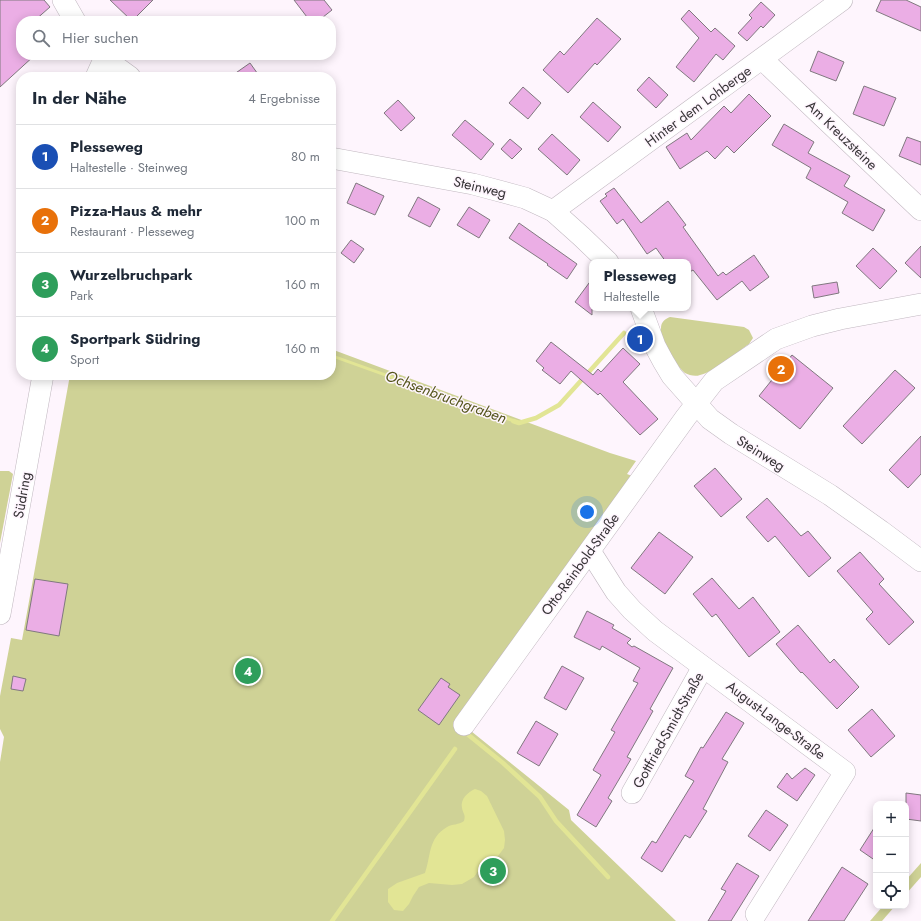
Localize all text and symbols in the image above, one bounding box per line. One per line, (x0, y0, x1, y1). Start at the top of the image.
search box (16, 16, 336, 60)
icon: search (30, 27, 52, 49)
text: Hier suchen (62, 27, 139, 49)
street label: Hinter dem Lohberge (641, 61, 755, 151)
text: In der Nähe (32, 86, 127, 110)
text: 4 Ergebnisse (248, 89, 320, 108)
street label: Am Kreuzsteine (802, 96, 882, 174)
text: Plesseweg (70, 136, 143, 158)
text: 1 (42, 147, 48, 166)
text: 80 m (291, 147, 320, 166)
text: Haltestelle · Steinweg (70, 158, 188, 177)
street label: Steinweg (452, 171, 508, 203)
text: Pizza-Haus & mehr (70, 200, 202, 222)
text: 2 (41, 211, 49, 230)
text: 100 m (285, 211, 320, 230)
text: Restaurant · Plesseweg (70, 222, 194, 241)
popup (589, 259, 691, 311)
text: Wurzelbruchpark (70, 264, 193, 286)
text: Plesseweg (604, 265, 676, 287)
text: 3 (41, 275, 49, 294)
text: 160 m (285, 275, 320, 294)
text: Park (70, 286, 93, 305)
text: Haltestelle (604, 287, 660, 306)
pin: 1 (627, 324, 653, 354)
text: Sportpark Südring (70, 328, 200, 350)
text: 4 (40, 339, 50, 358)
text: 160 m (285, 339, 320, 358)
text: Sport (70, 350, 99, 369)
pin: 2 (768, 354, 794, 384)
water label: Ochsenbruchgraben (382, 365, 510, 429)
street label: Steinweg (733, 430, 789, 476)
street label: Südring (8, 470, 36, 520)
your location (577, 502, 597, 522)
street label: Otto-Reinbold-Straße (536, 509, 624, 619)
pin: 4 (235, 656, 261, 686)
street label: Gottfried-Smidt-Straße (628, 668, 708, 792)
street label: August-Lange-Straße (722, 676, 830, 764)
map controls (873, 801, 909, 909)
button: + (873, 801, 909, 837)
button: − (873, 837, 909, 873)
pin: 3 (480, 856, 506, 886)
button: locate (873, 873, 909, 909)

